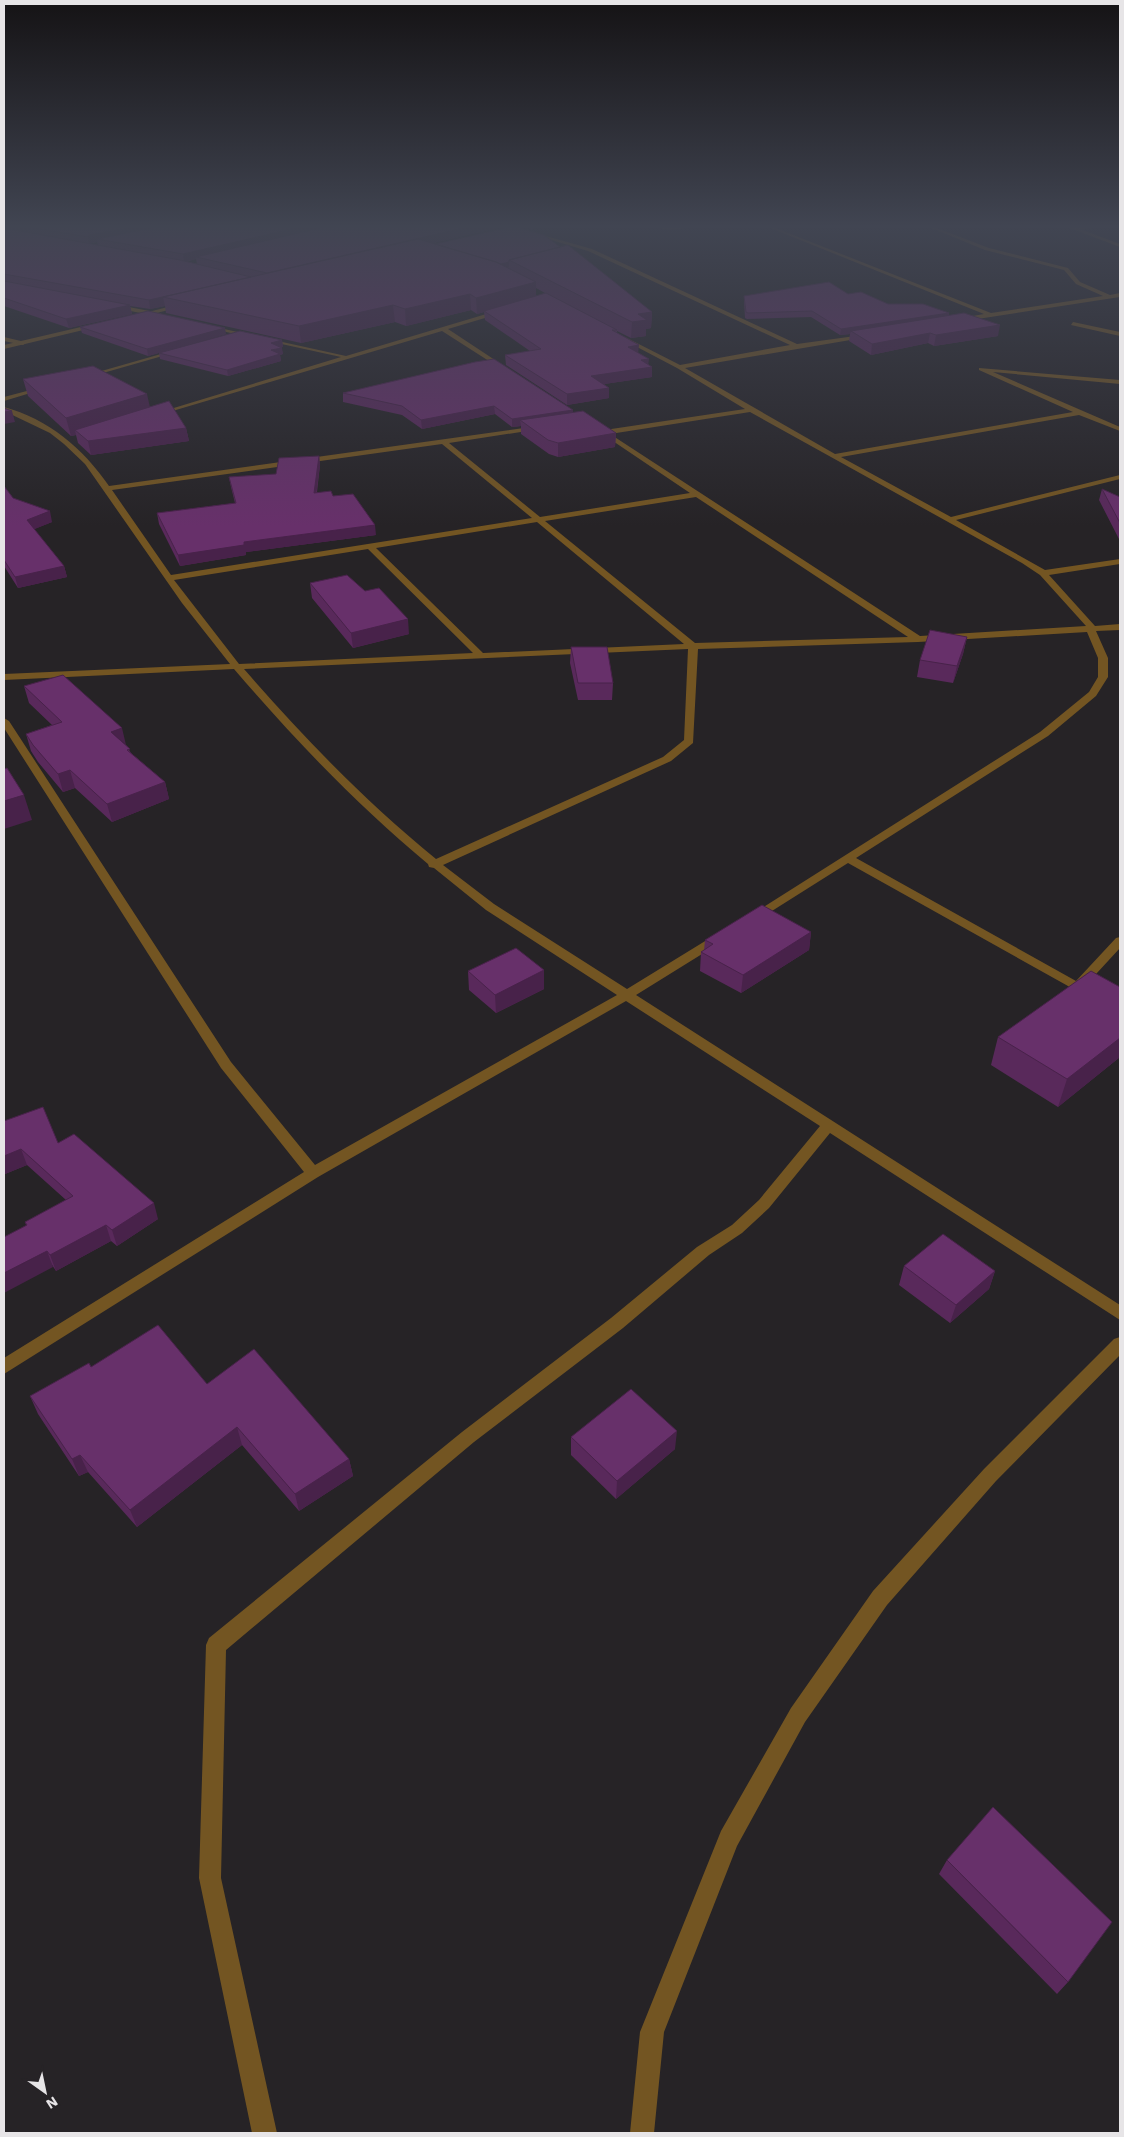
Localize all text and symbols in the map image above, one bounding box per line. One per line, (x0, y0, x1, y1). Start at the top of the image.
north arrow (20, 2067, 70, 2117)
text: N (43, 2093, 61, 2112)

